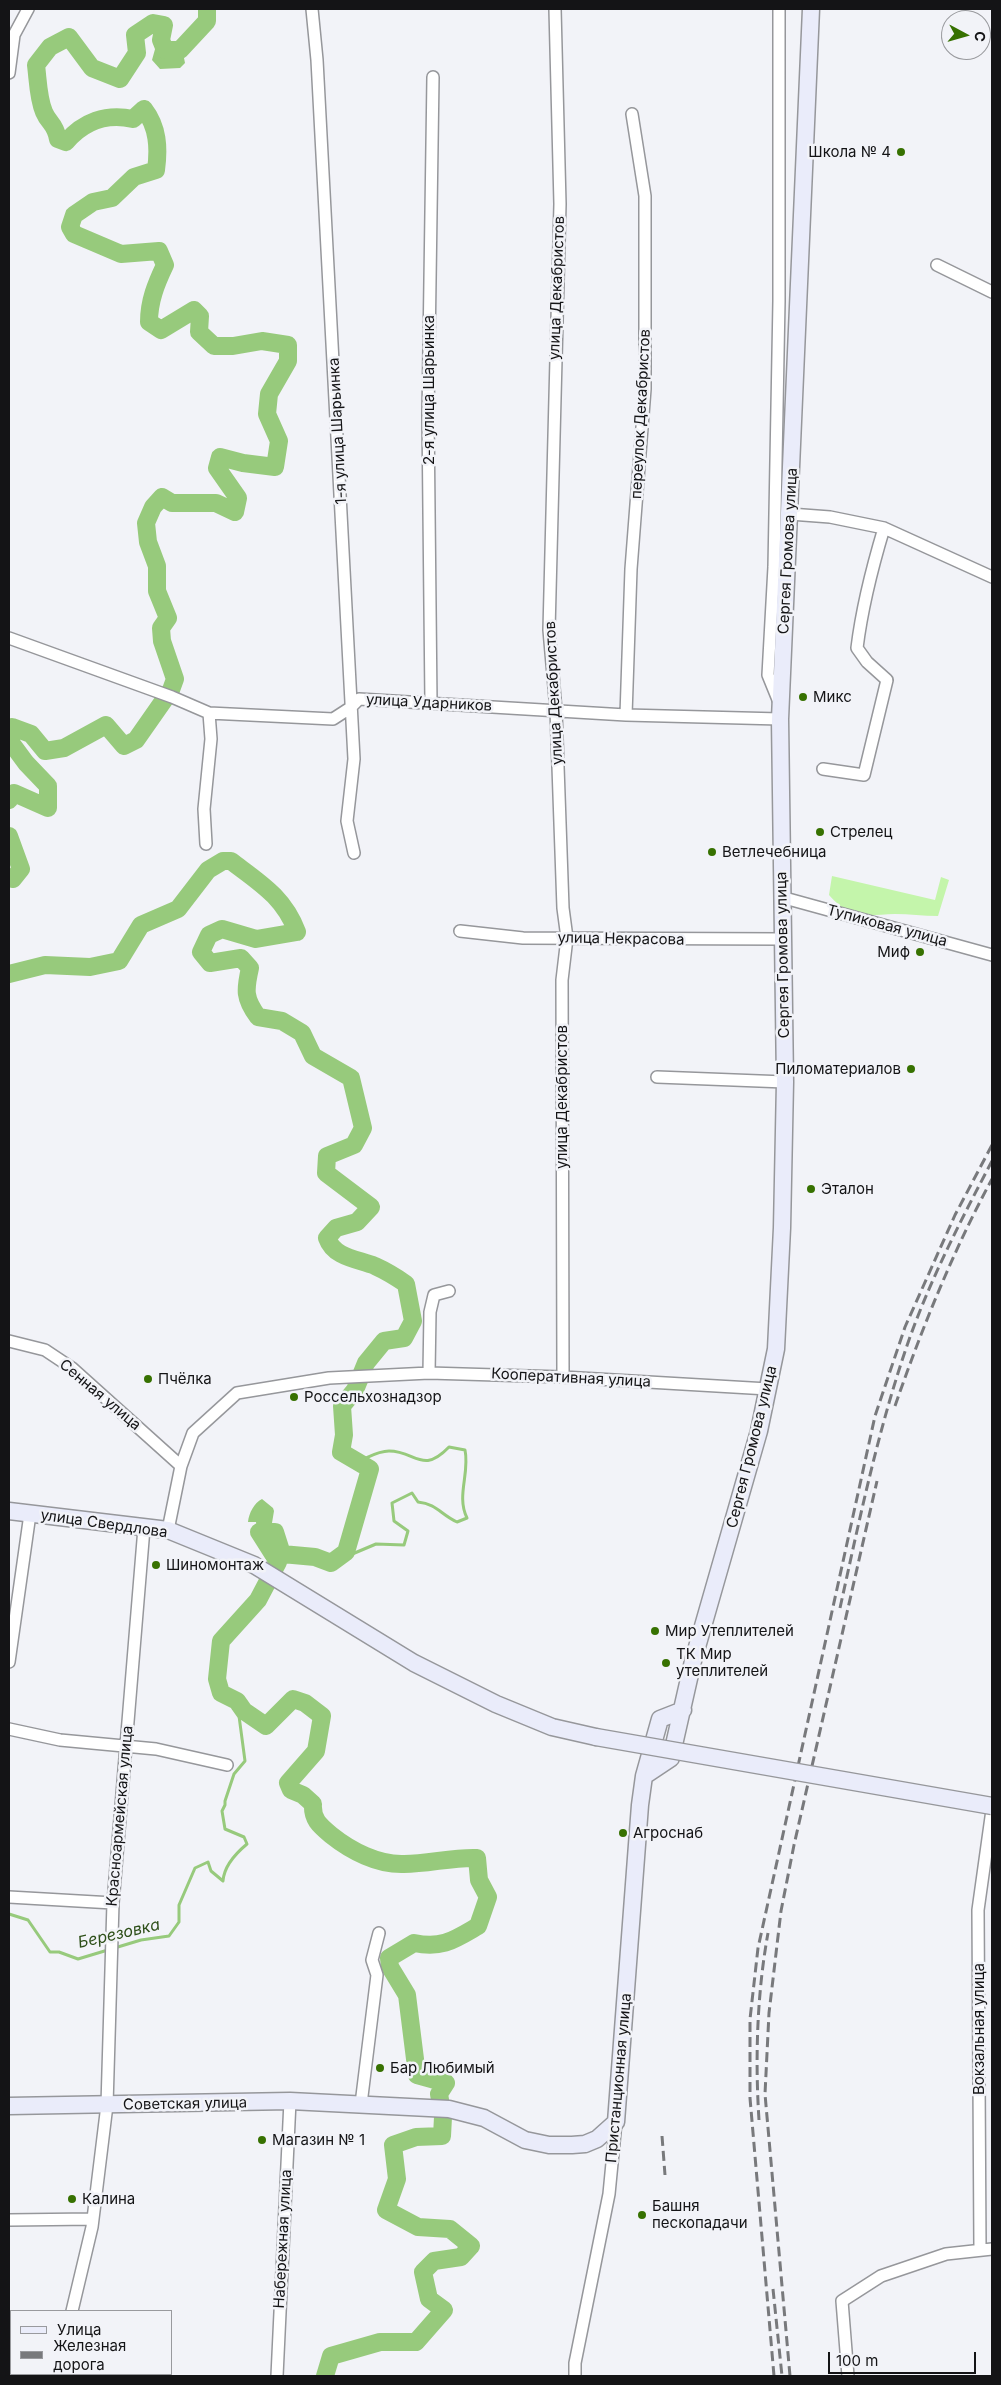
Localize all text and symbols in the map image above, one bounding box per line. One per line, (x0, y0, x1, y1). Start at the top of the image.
north arrow (941, 10, 991, 60)
text: С (971, 30, 989, 43)
place label: Школа № 4 (808, 143, 891, 161)
marker: Школа № 4 (895, 146, 907, 158)
street label: улица Декабристов (545, 216, 569, 360)
street label: 2-я улица Шарьинка (420, 315, 438, 465)
street label: переулок Декабристов (628, 329, 654, 499)
street label: 1-я улица Шарьинка (325, 357, 351, 505)
street label: Сергея Громова улица (775, 467, 801, 635)
street label: улица Декабристов (541, 621, 567, 765)
place label: Микс (813, 688, 852, 706)
street label: улица Ударников (365, 691, 493, 715)
marker: Микс (797, 691, 809, 703)
place label: Стрелец (830, 823, 892, 841)
marker: Стрелец (814, 826, 826, 838)
place label: Ветлечебница (722, 843, 826, 861)
marker: Ветлечебница (706, 846, 718, 858)
street label: Сергея Громова улица (773, 871, 793, 1039)
street label: Тупиковая улица (825, 901, 949, 951)
street label: улица Некрасова (557, 929, 685, 949)
place label: Миф (877, 943, 910, 961)
marker: Миф (914, 946, 926, 958)
street label: улица Декабристов (553, 1025, 571, 1169)
place label: Пиломатериалов (775, 1060, 901, 1078)
marker: Пиломатериалов (905, 1063, 917, 1075)
place label: Эталон (821, 1180, 874, 1198)
marker: Эталон (805, 1183, 817, 1195)
street label: Сенная улица (56, 1356, 144, 1434)
street label: Сергея Громова улица (723, 1364, 781, 1530)
street label: Кооперативная улица (491, 1365, 651, 1391)
place label: Пчёлка (158, 1370, 212, 1388)
marker: Пчёлка (142, 1373, 154, 1385)
place label: Россельхознадзор (304, 1388, 442, 1406)
marker: Россельхознадзор (288, 1391, 300, 1403)
street label: улица Свердлова (39, 1506, 169, 1542)
place label: Шиномонтаж (166, 1556, 264, 1574)
marker: Шиномонтаж (150, 1559, 162, 1571)
place label: Мир Утеплителей (665, 1622, 794, 1640)
marker: Мир Утеплителей (649, 1625, 661, 1637)
place label: ТК Мир утеплителей (676, 1645, 768, 1680)
marker: ТК Мир утеплителей (660, 1657, 672, 1669)
street label: Красноармейская улица (103, 1725, 137, 1907)
place label: Агроснаб (633, 1824, 703, 1842)
marker: Агроснаб (617, 1827, 629, 1839)
water label: Березовка (76, 1915, 162, 1953)
street label: Вокзальная улица (970, 1963, 988, 2095)
street label: Пристанционная улица (603, 1992, 635, 2164)
place label: Бар Любимый (390, 2059, 495, 2077)
marker: Бар Любимый (374, 2062, 386, 2074)
street label: Советская улица (123, 2094, 247, 2114)
place label: Магазин № 1 (272, 2131, 365, 2149)
marker: Магазин № 1 (256, 2134, 268, 2146)
street label: Набережная улица (270, 2169, 296, 2309)
place label: Калина (82, 2190, 135, 2208)
marker: Калина (66, 2193, 78, 2205)
place label: Башня пескопадачи (652, 2197, 748, 2232)
marker: Башня пескопадачи (636, 2209, 648, 2221)
legend (10, 2310, 172, 2375)
text: Улица (57, 2320, 101, 2339)
text: Железная дорога (53, 2336, 126, 2374)
scale bar (831, 2342, 978, 2374)
text: 100 m (836, 2351, 878, 2370)

